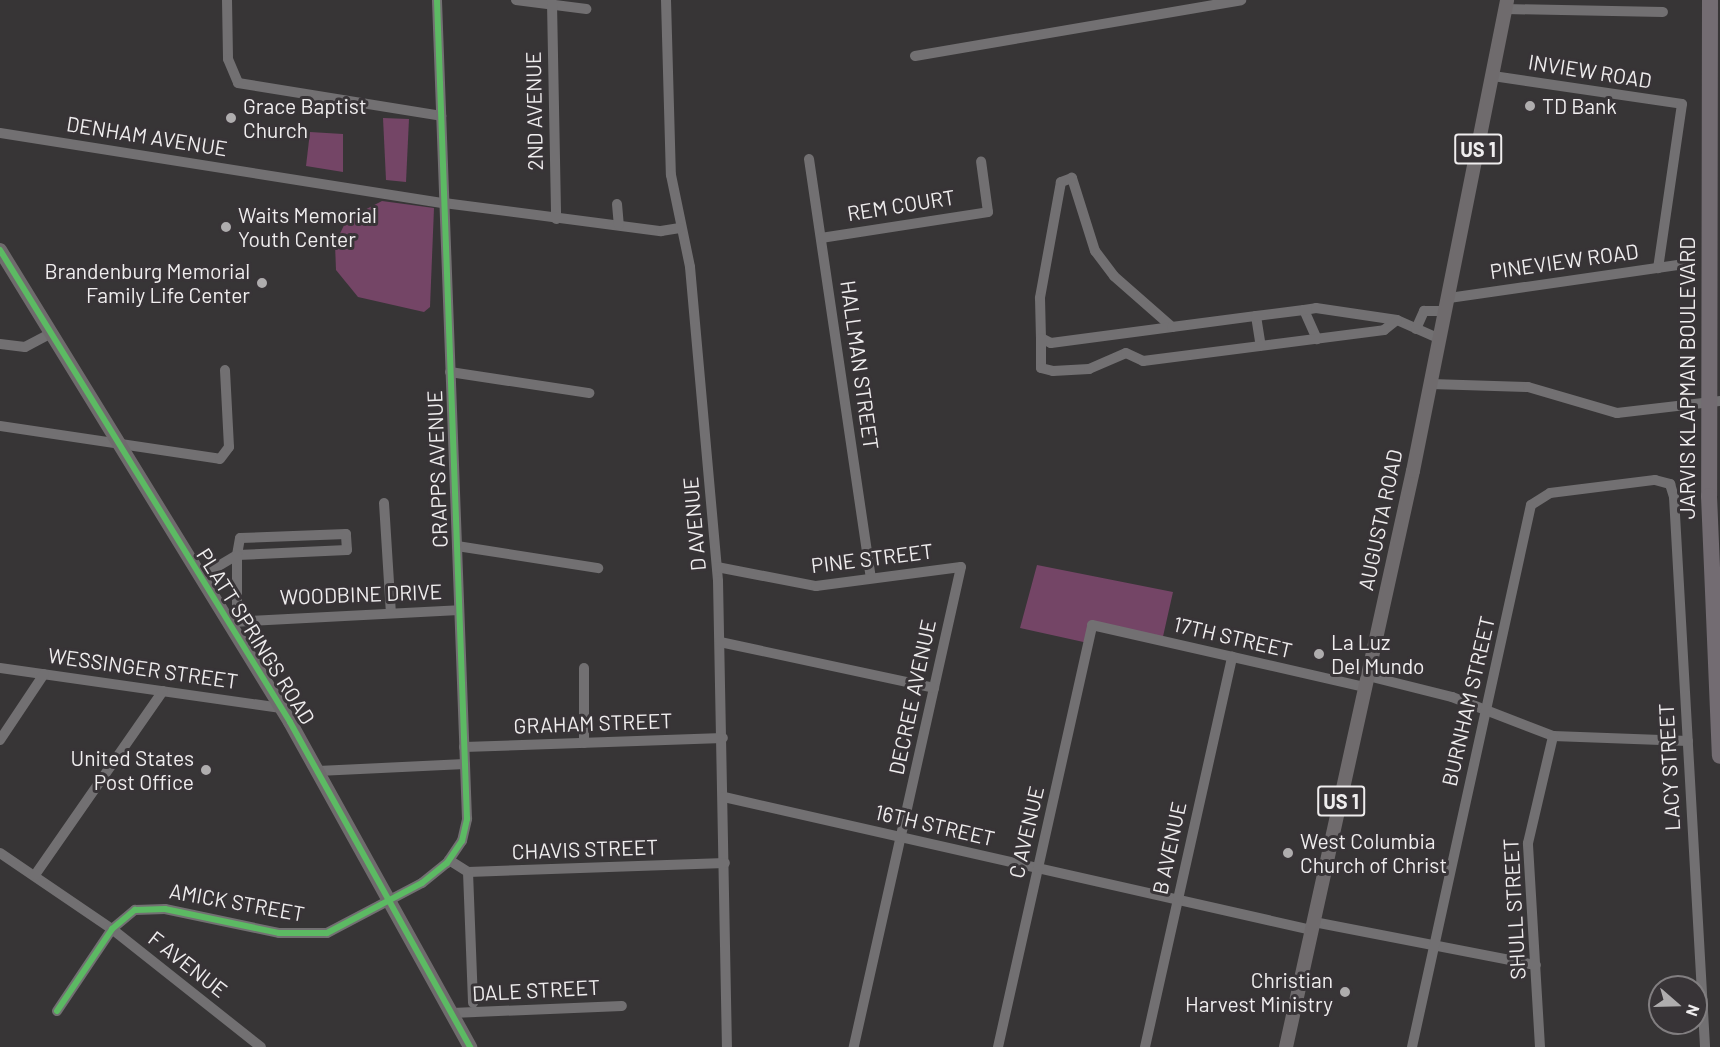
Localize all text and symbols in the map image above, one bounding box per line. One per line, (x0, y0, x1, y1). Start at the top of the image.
street label: INVIEW ROAD (1526, 49, 1654, 93)
street label: 2ND AVENUE (520, 51, 548, 171)
place label: Grace Baptist Church (243, 93, 367, 143)
place label: TD Bank (1542, 93, 1617, 119)
marker: TD Bank (1523, 99, 1537, 113)
street label: DENHAM AVENUE (65, 111, 229, 161)
marker: Grace Baptist Church (224, 111, 238, 125)
road number: US 1 (1454, 132, 1502, 166)
street label: REM COURT (845, 184, 957, 226)
place label: Waits Memorial Youth Center (238, 202, 377, 252)
marker: Waits Memorial Youth Center (219, 220, 233, 234)
street label: JARVIS KLAPMAN BOULEVARD (1674, 237, 1700, 519)
street label: PINEVIEW ROAD (1488, 238, 1640, 284)
place label: Brandenburg Memorial Family Life Center (44, 258, 250, 308)
marker: Brandenburg Memorial Family Life Center (255, 276, 269, 290)
street label: HALLMAN STREET (836, 279, 884, 451)
street label: CRAPPS AVENUE (422, 390, 452, 548)
street label: AUGUSTA ROAD (1353, 447, 1407, 593)
street label: D AVENUE (677, 476, 711, 572)
street label: PINE STREET (810, 538, 934, 578)
street label: PLATT SPRINGS ROAD (192, 543, 320, 729)
street label: WOODBINE DRIVE (279, 579, 443, 609)
street label: 17TH STREET (1171, 611, 1295, 663)
street label: BURNHAM STREET (1436, 614, 1500, 788)
street label: DECREE AVENUE (883, 617, 941, 777)
place label: La Luz Del Mundo (1331, 629, 1425, 679)
street label: WESSINGER STREET (46, 642, 240, 694)
marker: La Luz Del Mundo (1312, 647, 1326, 661)
street label: LACY STREET (1653, 702, 1685, 832)
street label: GRAHAM STREET (513, 708, 673, 738)
place label: United States Post Office (71, 745, 194, 795)
marker: United States Post Office (199, 763, 213, 777)
street label: C AVENUE (1003, 783, 1049, 881)
road number: US 1 (1317, 784, 1365, 818)
street label: 16TH STREET (873, 799, 997, 851)
street label: B AVENUE (1147, 799, 1191, 897)
place label: West Columbia Church of Christ (1300, 828, 1447, 878)
street label: CHAVIS STREET (511, 834, 659, 864)
street label: SHULL STREET (1498, 838, 1530, 980)
marker: West Columbia Church of Christ (1281, 846, 1295, 860)
street label: AMICK STREET (167, 878, 307, 926)
street label: F AVENUE (144, 925, 232, 1003)
place label: Christian Harvest Ministry (1185, 967, 1333, 1017)
street label: DALE STREET (471, 974, 601, 1006)
north arrow (1648, 975, 1708, 1035)
marker: Christian Harvest Ministry (1338, 985, 1352, 999)
text: N (1683, 1002, 1704, 1019)

